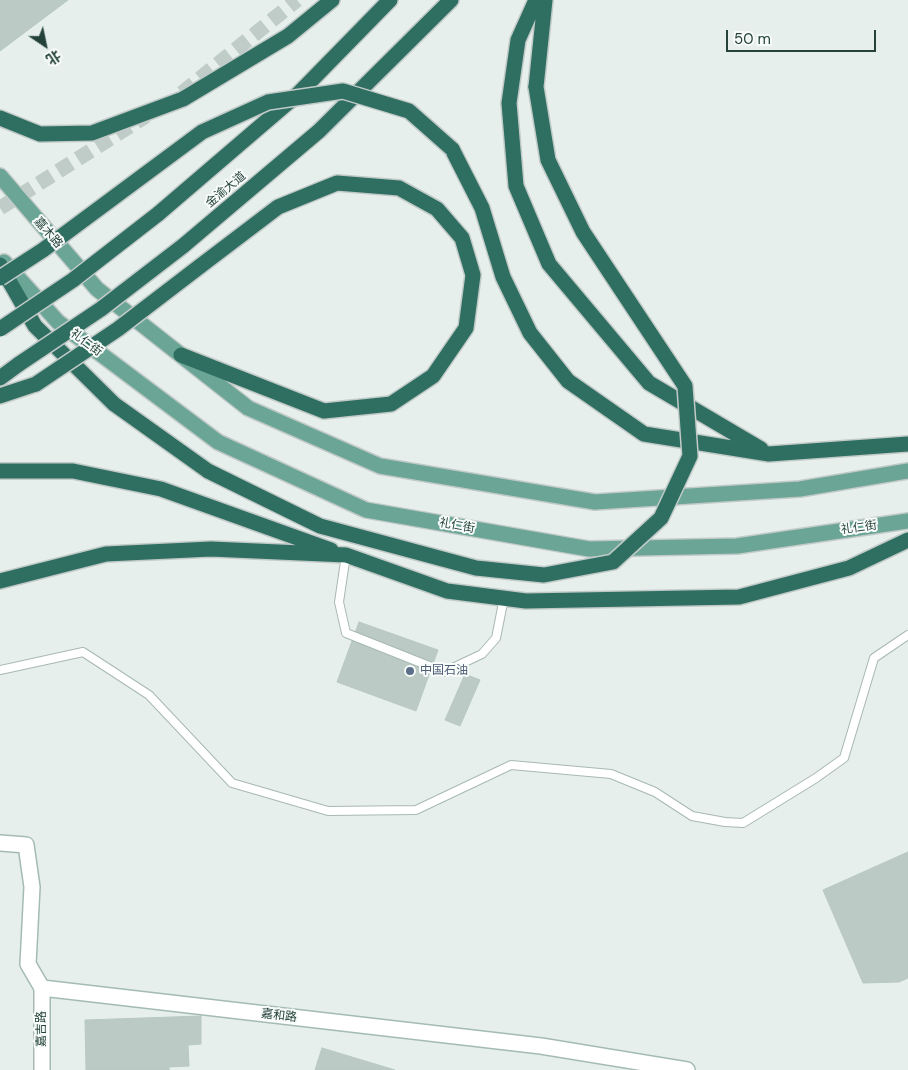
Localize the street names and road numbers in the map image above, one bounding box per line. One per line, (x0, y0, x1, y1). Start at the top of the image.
street label: 金渝大道 (203, 169, 249, 211)
street label: 嘉木路 (31, 215, 65, 251)
street label: 礼仁街 (67, 326, 105, 360)
street label: 礼仁街 (438, 516, 476, 536)
street label: 礼仁街 (840, 518, 878, 538)
street label: 嘉和路 (260, 1007, 298, 1025)
street label: 嘉吉路 (35, 1011, 49, 1047)

